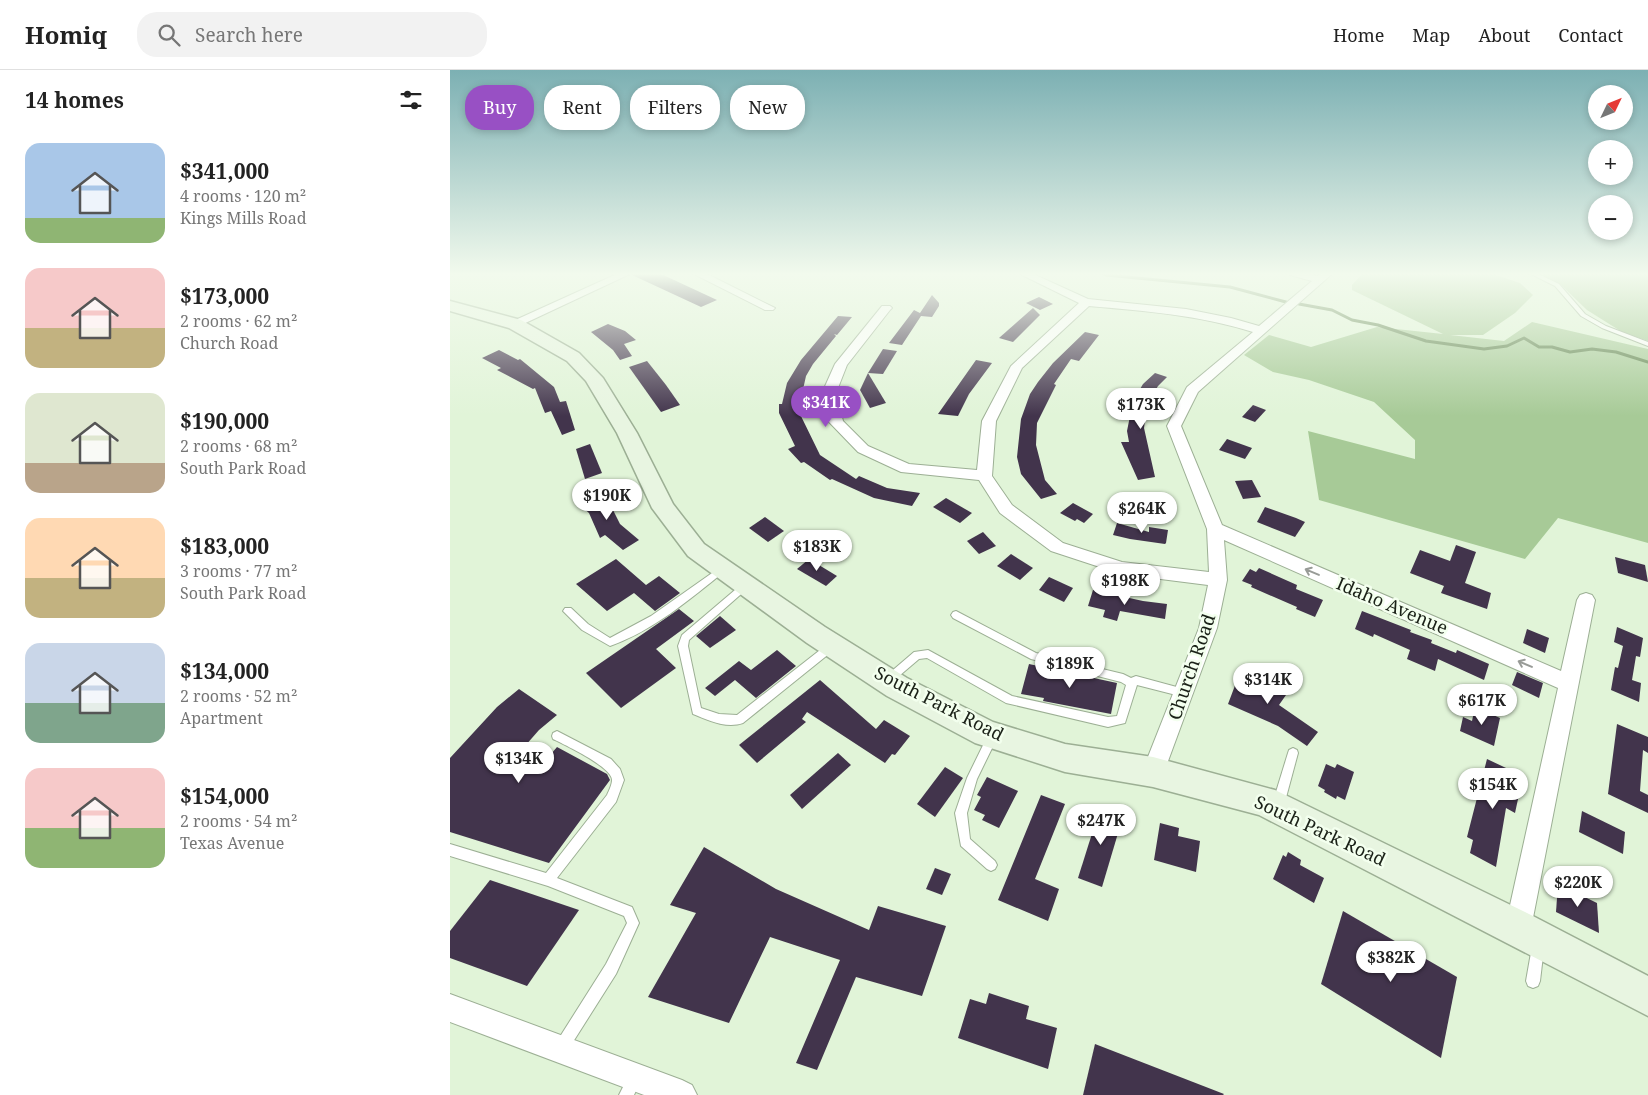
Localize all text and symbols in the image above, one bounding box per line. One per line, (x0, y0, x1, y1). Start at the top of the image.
search box (137, 12, 487, 57)
text: Homiq (25, 18, 107, 51)
icon: search (155, 21, 183, 49)
text: Search here (195, 22, 303, 48)
text: Home (1333, 23, 1384, 47)
text: Map (1412, 23, 1450, 47)
text: About (1478, 23, 1530, 47)
text: Contact (1558, 23, 1623, 47)
chip: Buy (465, 85, 534, 130)
chip: Rent (544, 85, 620, 130)
chip: Filters (630, 85, 720, 130)
chip: New (730, 85, 805, 130)
north arrow (1588, 85, 1632, 130)
map controls (1588, 85, 1633, 240)
text: 14 homes (25, 86, 124, 114)
icon: filters (397, 86, 425, 114)
button: + (1588, 140, 1633, 185)
text: $341,000 (180, 157, 269, 185)
icon: home (65, 163, 125, 223)
text: 4 rooms · 120 m² (180, 185, 306, 207)
button: − (1588, 195, 1633, 240)
text: Kings Mills Road (180, 207, 307, 229)
text: $173,000 (180, 282, 269, 310)
icon: home (65, 288, 125, 348)
text: 2 rooms · 62 m² (180, 310, 297, 332)
text: Church Road (180, 332, 278, 354)
pin: $341K (791, 386, 861, 428)
pin: $173K (1106, 388, 1176, 430)
text: $341K (802, 391, 850, 413)
text: $173K (1117, 393, 1165, 415)
text: $190,000 (180, 407, 269, 435)
icon: home (65, 413, 125, 473)
text: 2 rooms · 68 m² (180, 435, 297, 457)
text: South Park Road (180, 457, 306, 479)
pin: $190K (572, 478, 642, 521)
text: $190K (583, 484, 631, 506)
pin: $264K (1107, 492, 1177, 534)
text: $264K (1118, 497, 1166, 519)
pin: $183K (782, 530, 852, 572)
text: $183,000 (180, 532, 269, 560)
text: $183K (793, 535, 841, 557)
icon: home (65, 538, 125, 598)
text: 3 rooms · 77 m² (180, 560, 297, 582)
pin: $198K (1090, 564, 1160, 606)
one-way arrow (1305, 566, 1320, 576)
text: $198K (1101, 569, 1149, 591)
street label: Idaho Avenue (1333, 571, 1452, 639)
text: South Park Road (180, 582, 306, 604)
street label: Church Road (1162, 610, 1220, 723)
pin: $189K (1035, 646, 1105, 689)
text: $189K (1046, 652, 1094, 674)
text: $134,000 (180, 657, 269, 685)
one-way arrow (1518, 659, 1533, 669)
street label: South Park Road (871, 660, 1008, 746)
pin: $314K (1233, 662, 1303, 705)
icon: home (65, 663, 125, 723)
text: $314K (1244, 668, 1292, 690)
pin: $617K (1447, 684, 1517, 726)
text: 2 rooms · 52 m² (180, 685, 297, 707)
text: $617K (1458, 689, 1506, 711)
text: Apartment (180, 707, 263, 729)
pin: $134K (484, 742, 554, 784)
text: $134K (495, 747, 543, 769)
pin: $154K (1458, 768, 1528, 810)
text: $154K (1469, 773, 1517, 795)
text: $154,000 (180, 782, 269, 810)
icon: home (65, 788, 125, 848)
street label: South Park Road (1251, 789, 1390, 871)
pin: $247K (1066, 804, 1136, 846)
text: $247K (1077, 809, 1125, 831)
text: 2 rooms · 54 m² (180, 810, 297, 832)
text: Texas Avenue (180, 832, 284, 854)
pin: $220K (1543, 866, 1613, 908)
text: $220K (1554, 871, 1602, 893)
pin: $382K (1356, 940, 1426, 983)
text: $382K (1367, 946, 1415, 968)

